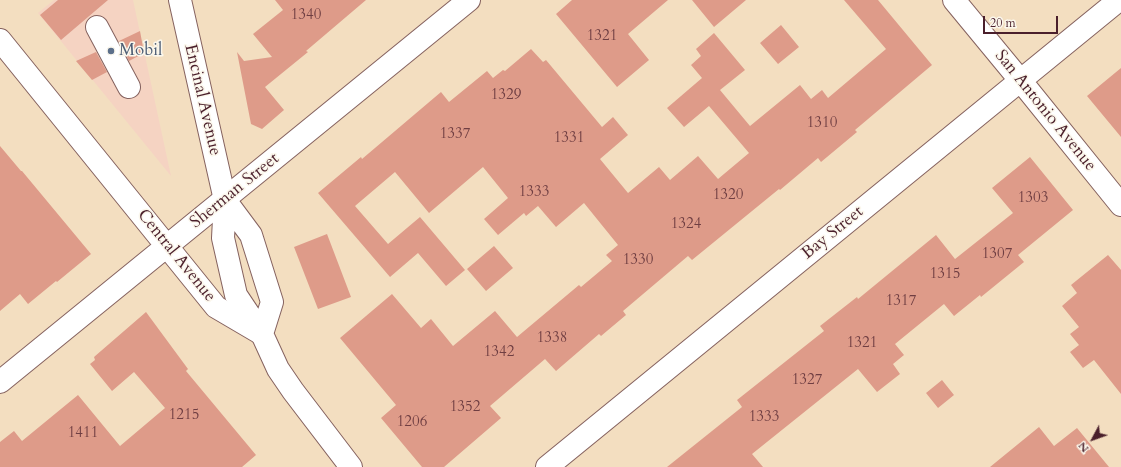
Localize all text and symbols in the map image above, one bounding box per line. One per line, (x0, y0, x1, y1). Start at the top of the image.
house number: 1340 (291, 7, 321, 25)
scale bar (985, 8, 1060, 34)
text: 20 m (990, 15, 1016, 31)
house number: 1321 (587, 28, 617, 46)
place label: Mobil (119, 41, 162, 61)
street label: Encinal Avenue (179, 42, 225, 158)
marker: Mobil (106, 46, 116, 56)
street label: San Antonio Avenue (990, 46, 1100, 176)
house number: 1329 (491, 87, 521, 105)
house number: 1310 (807, 115, 837, 133)
house number: 1337 (440, 126, 470, 144)
house number: 1331 (554, 130, 584, 148)
street label: Sherman Street (186, 149, 284, 233)
house number: 1333 (519, 184, 549, 202)
house number: 1320 (713, 187, 743, 205)
house number: 1303 (1018, 190, 1048, 208)
street label: Bay Street (798, 202, 868, 264)
street label: Central Avenue (132, 206, 220, 306)
house number: 1324 (671, 216, 701, 234)
house number: 1307 (982, 246, 1012, 264)
house number: 1330 (623, 252, 653, 270)
house number: 1315 (930, 266, 960, 284)
house number: 1317 (886, 293, 916, 311)
house number: 1338 (537, 330, 567, 348)
house number: 1321 (847, 335, 877, 353)
house number: 1342 (484, 344, 514, 362)
house number: 1327 (792, 372, 822, 390)
house number: 1352 (450, 399, 480, 417)
house number: 1215 (169, 407, 199, 425)
house number: 1333 (749, 409, 779, 427)
house number: 1206 (397, 414, 427, 432)
north arrow (1073, 419, 1113, 459)
house number: 1411 (68, 425, 98, 443)
text: N (1075, 439, 1092, 456)

